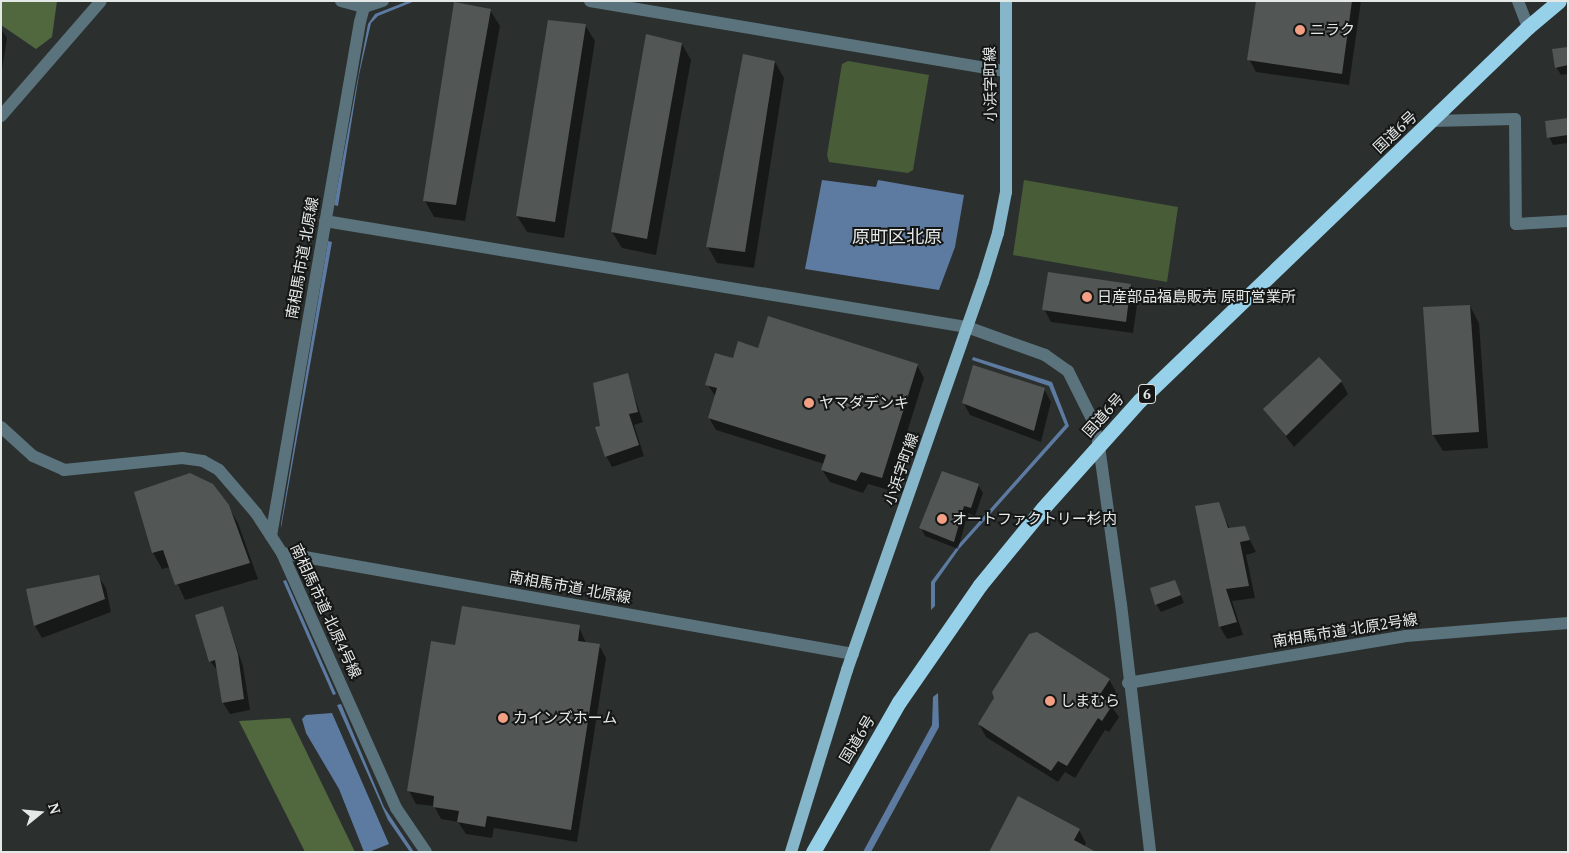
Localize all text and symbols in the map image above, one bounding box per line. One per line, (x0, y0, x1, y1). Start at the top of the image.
place label: ニラク (1310, 21, 1355, 39)
marker: ニラク (1294, 24, 1306, 36)
street label: 小浜字町線 (980, 46, 1000, 122)
street label: 国道6号 (1369, 107, 1421, 157)
street label: 南相馬市道 北原線 (282, 196, 322, 320)
district label: 原町区北原 (852, 225, 942, 247)
place label: 日産部品福島販売 原町営業所 (1097, 288, 1296, 306)
marker: 日産部品福島販売 原町営業所 (1081, 291, 1093, 303)
road number: 6 (1137, 382, 1157, 406)
street label: 国道6号 (1079, 389, 1127, 441)
place label: ヤマダデンキ (819, 394, 909, 412)
marker: ヤマダデンキ (803, 397, 815, 409)
street label: 小浜字町線 (880, 431, 922, 507)
place label: オートファクトリー杉内 (952, 510, 1117, 528)
marker: オートファクトリー杉内 (936, 513, 948, 525)
street label: 南相馬市道 北原4号線 (287, 541, 365, 681)
street label: 南相馬市道 北原線 (508, 567, 632, 607)
street label: 南相馬市道 北原2号線 (1271, 610, 1419, 650)
place label: しまむら (1060, 692, 1120, 710)
marker: しまむら (1044, 695, 1056, 707)
place label: カインズホーム (513, 709, 618, 727)
marker: カインズホーム (497, 712, 509, 724)
street label: 国道6号 (836, 712, 878, 766)
north arrow (15, 788, 65, 838)
text: N (44, 801, 65, 816)

